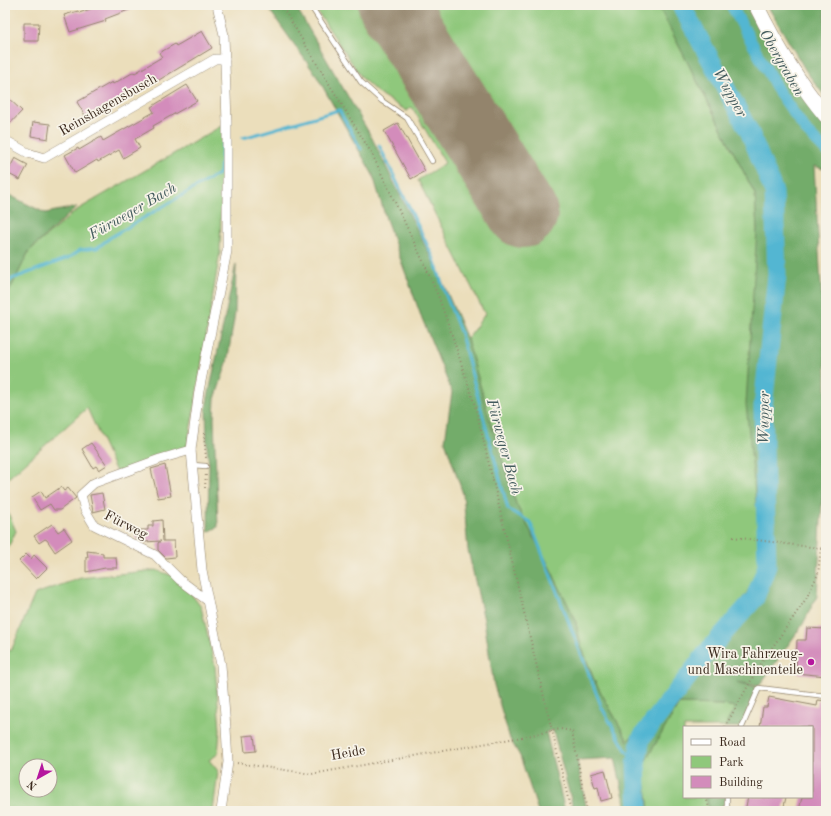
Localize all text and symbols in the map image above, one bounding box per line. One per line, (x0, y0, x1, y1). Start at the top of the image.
water label: Obergraben (756, 27, 806, 99)
water label: Wupper (709, 66, 749, 121)
street label: Reinshagensbusch (57, 71, 160, 139)
water label: Fürweger Bach (86, 181, 180, 244)
water label: Wupper (757, 391, 773, 445)
water label: Fürweger Bach (483, 396, 523, 497)
street label: Fürweg (102, 508, 150, 542)
place label: Wira Fahrzeug- und Maschinenteile (688, 647, 803, 677)
marker: Wira Fahrzeug- und Maschinenteile (806, 657, 816, 667)
legend (683, 726, 813, 798)
text: Road (719, 737, 746, 749)
street label: Heide (330, 743, 366, 763)
text: Park (719, 757, 744, 769)
north arrow (18, 758, 58, 798)
text: N (25, 777, 39, 792)
text: Building (719, 777, 763, 789)

